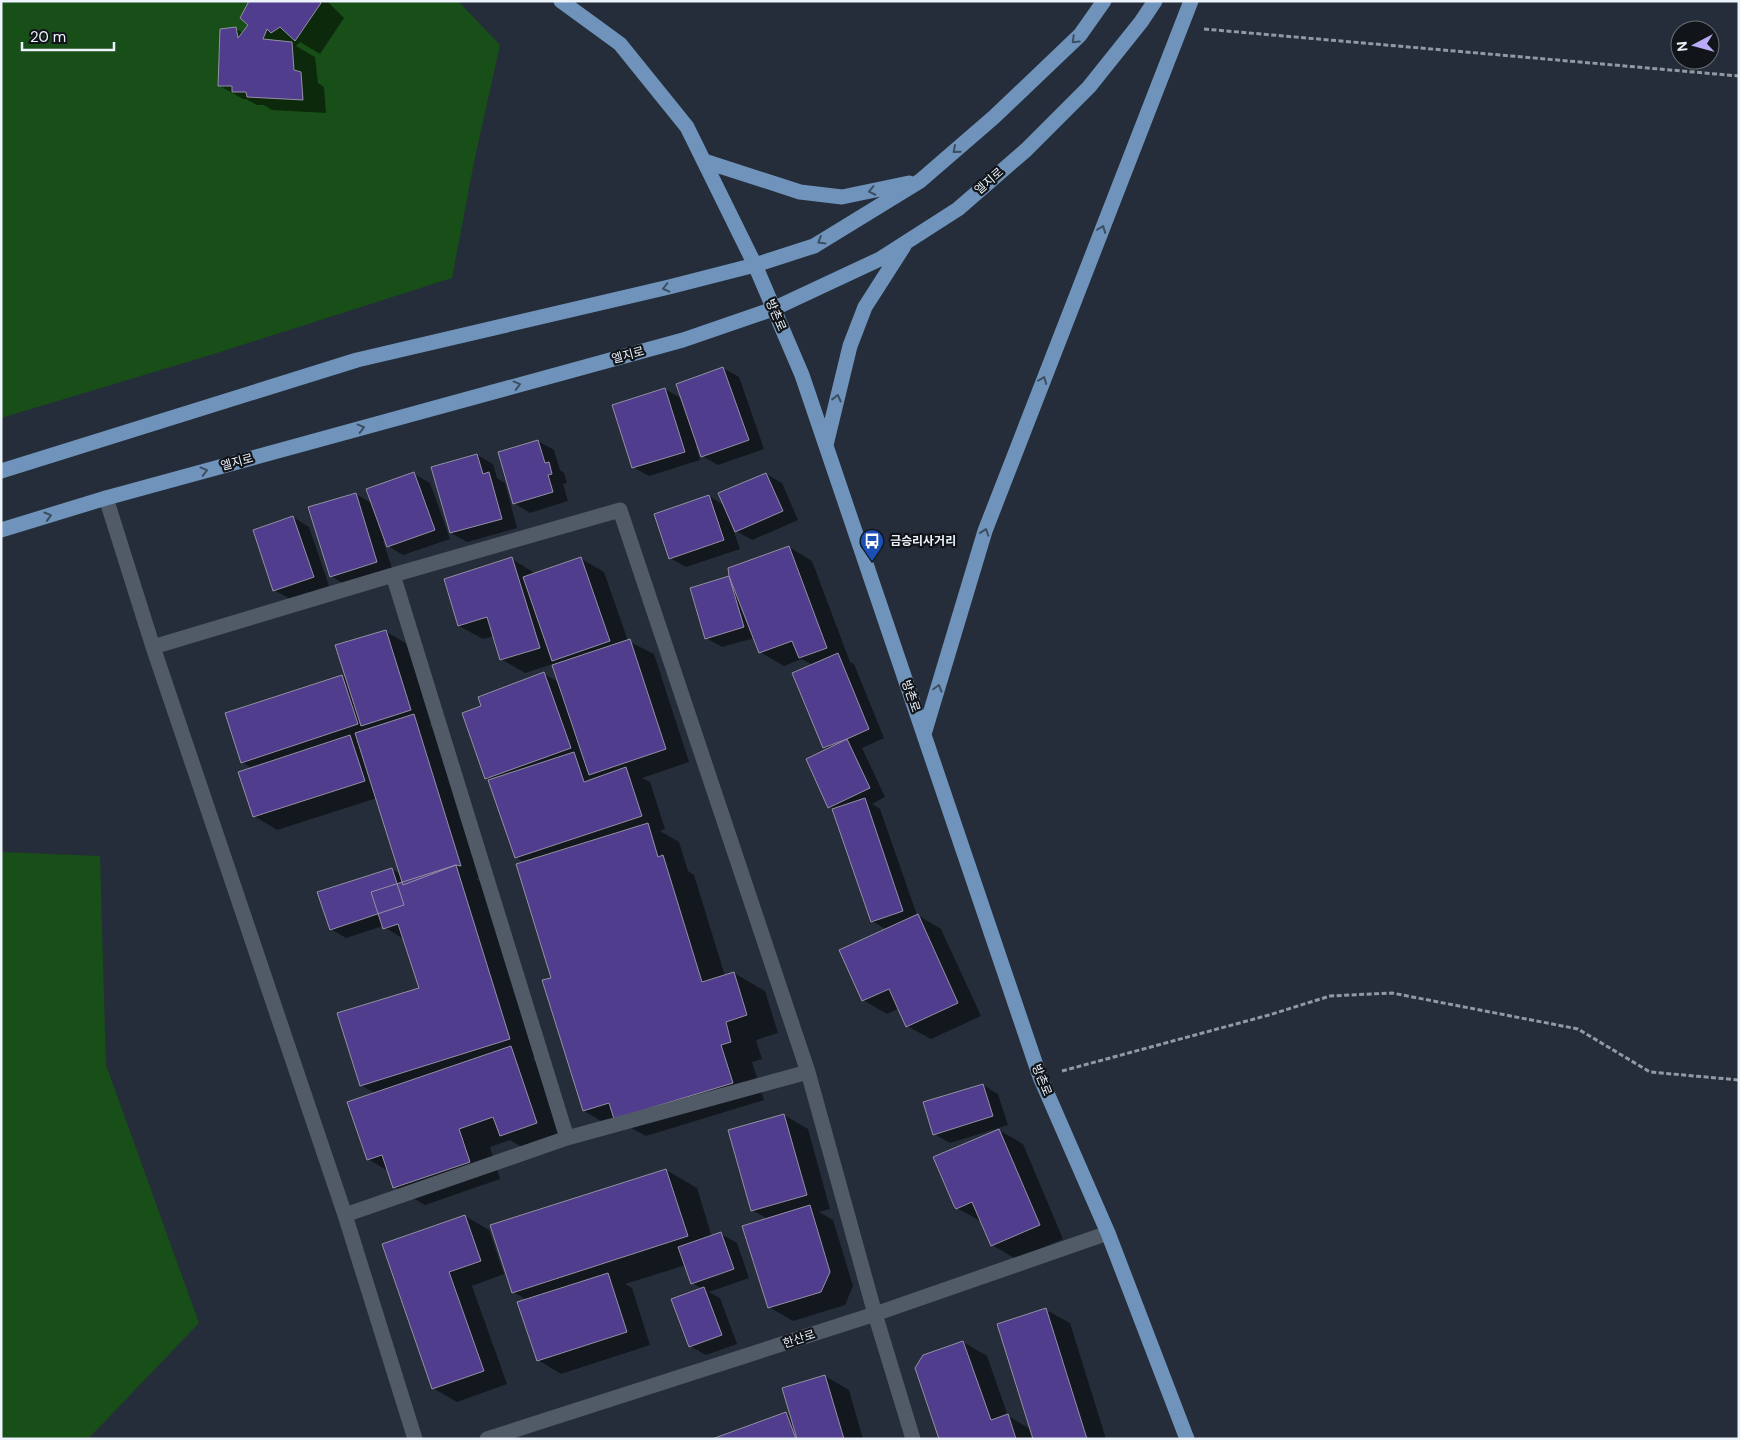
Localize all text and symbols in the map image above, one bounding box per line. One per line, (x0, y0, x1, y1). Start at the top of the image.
scale bar (22, 20, 115, 52)
north arrow (1670, 20, 1720, 70)
text: 20 m (30, 27, 66, 47)
one-way arrow (1072, 34, 1081, 43)
text: N (1673, 40, 1692, 52)
one-way arrow (952, 145, 961, 154)
street label: 엘지로 (971, 164, 1007, 198)
one-way arrow (868, 185, 877, 196)
one-way arrow (1096, 225, 1106, 234)
one-way arrow (818, 235, 827, 245)
one-way arrow (662, 282, 671, 293)
street label: 방촌로 (762, 297, 790, 333)
street label: 엘지로 (610, 343, 646, 367)
one-way arrow (1037, 377, 1047, 385)
one-way arrow (513, 380, 522, 391)
one-way arrow (831, 394, 842, 403)
one-way arrow (356, 423, 365, 434)
street label: 엘지로 (219, 450, 255, 474)
one-way arrow (200, 466, 208, 477)
one-way arrow (43, 511, 51, 521)
bus stop icon: 금승리사거리 (859, 528, 885, 562)
one-way arrow (979, 528, 989, 537)
place label: 금승리사거리 (890, 533, 956, 549)
street label: 방촌로 (898, 678, 924, 714)
one-way arrow (933, 684, 943, 692)
street label: 방촌로 (1028, 1062, 1056, 1098)
street label: 한산로 (781, 1326, 817, 1352)

